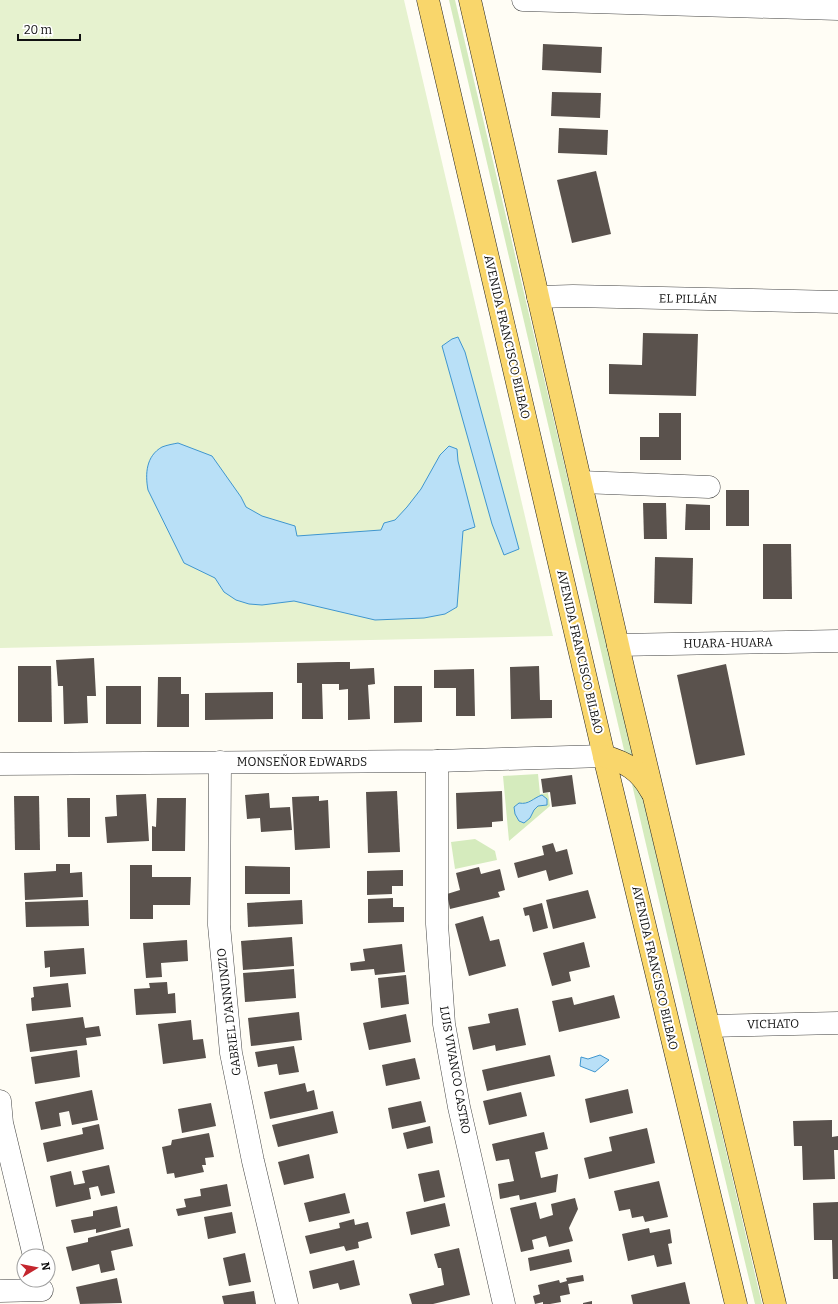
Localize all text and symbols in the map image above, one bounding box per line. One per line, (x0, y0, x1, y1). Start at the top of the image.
scale bar (18, 16, 80, 42)
text: 20 m (24, 23, 53, 37)
street label: AVENIDA FRANCISCO BILBAO (481, 254, 533, 420)
street label: EL PILLÁN (659, 290, 718, 307)
street label: AVENIDA FRANCISCO BILBAO (554, 569, 606, 735)
street label: HUARA-HUARA (683, 635, 773, 651)
street label: MONSEÑOR EDWARDS (237, 754, 367, 769)
street label: AVENIDA FRANCISCO BILBAO (629, 885, 681, 1051)
street label: GABRIEL D'ANNUNZIO (214, 947, 244, 1077)
street label: LUIS VIVANCO CASTRO (437, 1005, 473, 1135)
street label: VICHATO (747, 1017, 799, 1031)
north arrow (16, 1248, 56, 1288)
text: N (38, 1261, 53, 1272)

